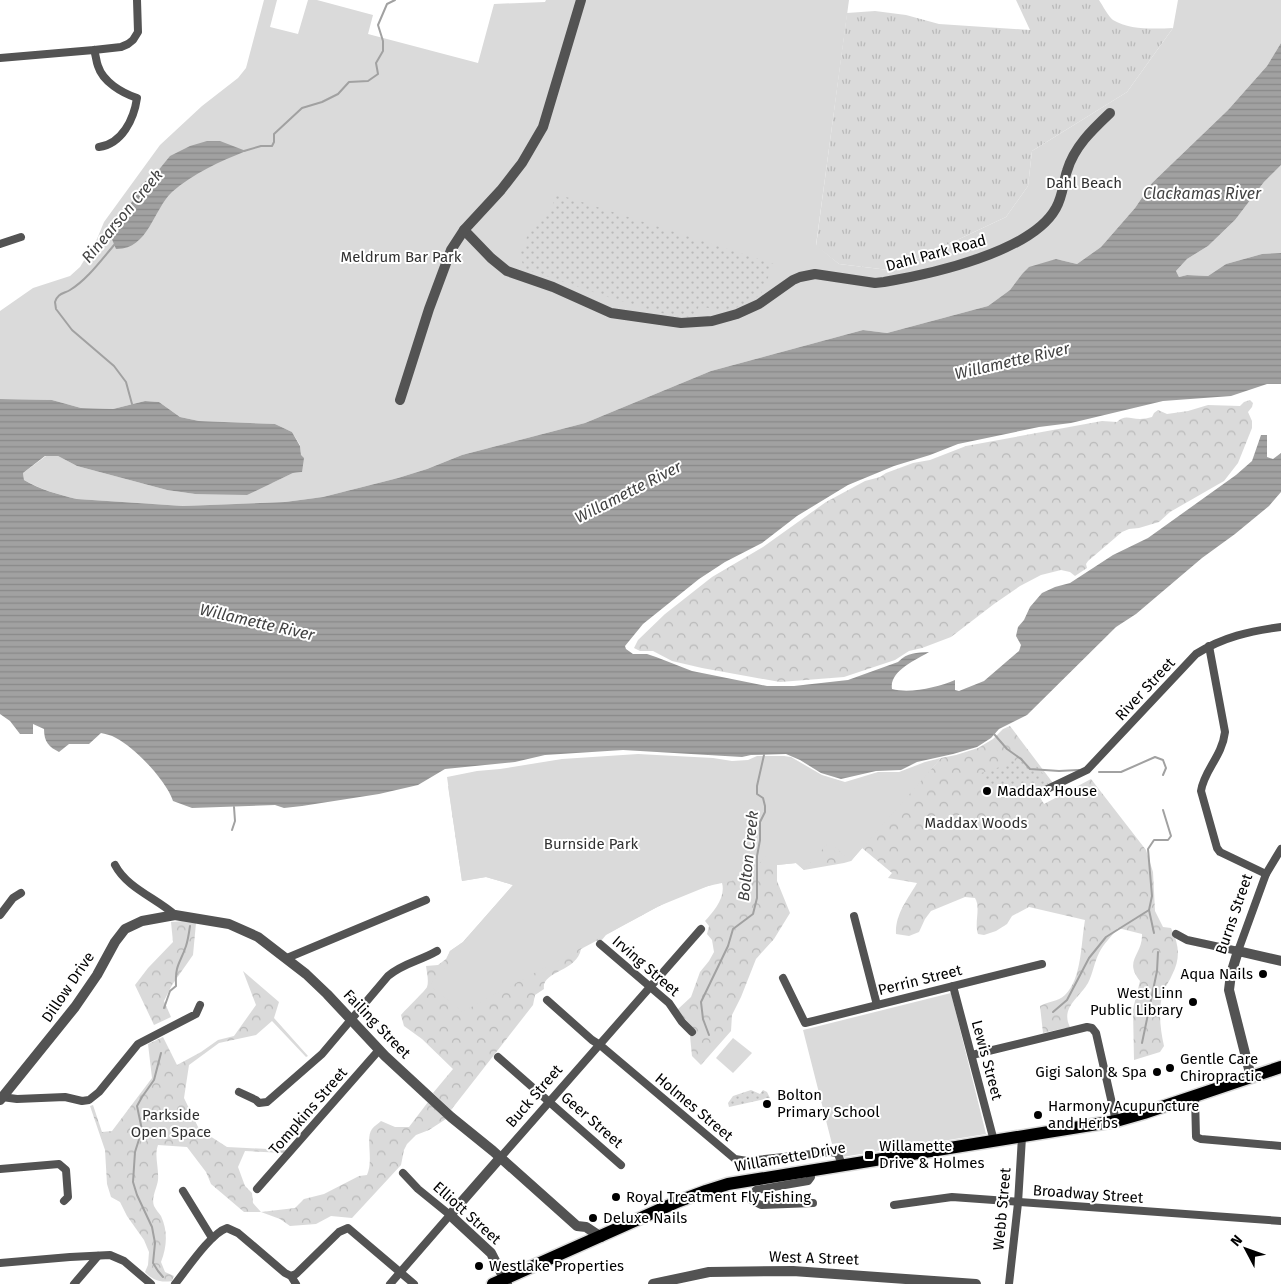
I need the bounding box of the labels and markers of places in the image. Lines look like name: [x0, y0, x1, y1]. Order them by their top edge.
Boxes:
place label: Maddax House: [997, 782, 1097, 800]
marker: Maddax House: [981, 785, 993, 797]
place label: Aqua Nails: [1181, 965, 1253, 983]
marker: Aqua Nails: [1257, 968, 1269, 980]
place label: West Linn Public Library: [1090, 984, 1184, 1019]
marker: West Linn Public Library: [1187, 996, 1199, 1008]
place label: Gentle Care Chiropractic: [1180, 1050, 1262, 1085]
marker: Gentle Care Chiropractic: [1164, 1062, 1176, 1074]
place label: Gigi Salon & Spa: [1035, 1063, 1147, 1081]
marker: Gigi Salon & Spa: [1151, 1066, 1163, 1078]
place label: Bolton Primary School: [777, 1086, 880, 1121]
place label: Harmony Acupuncture and Herbs: [1048, 1097, 1199, 1132]
marker: Bolton Primary School: [761, 1098, 773, 1110]
marker: Harmony Acupuncture and Herbs: [1032, 1109, 1044, 1121]
place label: Willamette Drive & Holmes: [879, 1137, 984, 1172]
marker: Willamette Drive & Holmes: [863, 1149, 875, 1161]
place label: Royal Treatment Fly Fishing: [626, 1188, 811, 1206]
marker: Royal Treatment Fly Fishing: [610, 1191, 622, 1203]
place label: Deluxe Nails: [603, 1209, 687, 1227]
marker: Deluxe Nails: [587, 1212, 599, 1224]
place label: Westlake Properties: [489, 1257, 624, 1275]
marker: Westlake Properties: [473, 1260, 485, 1272]

